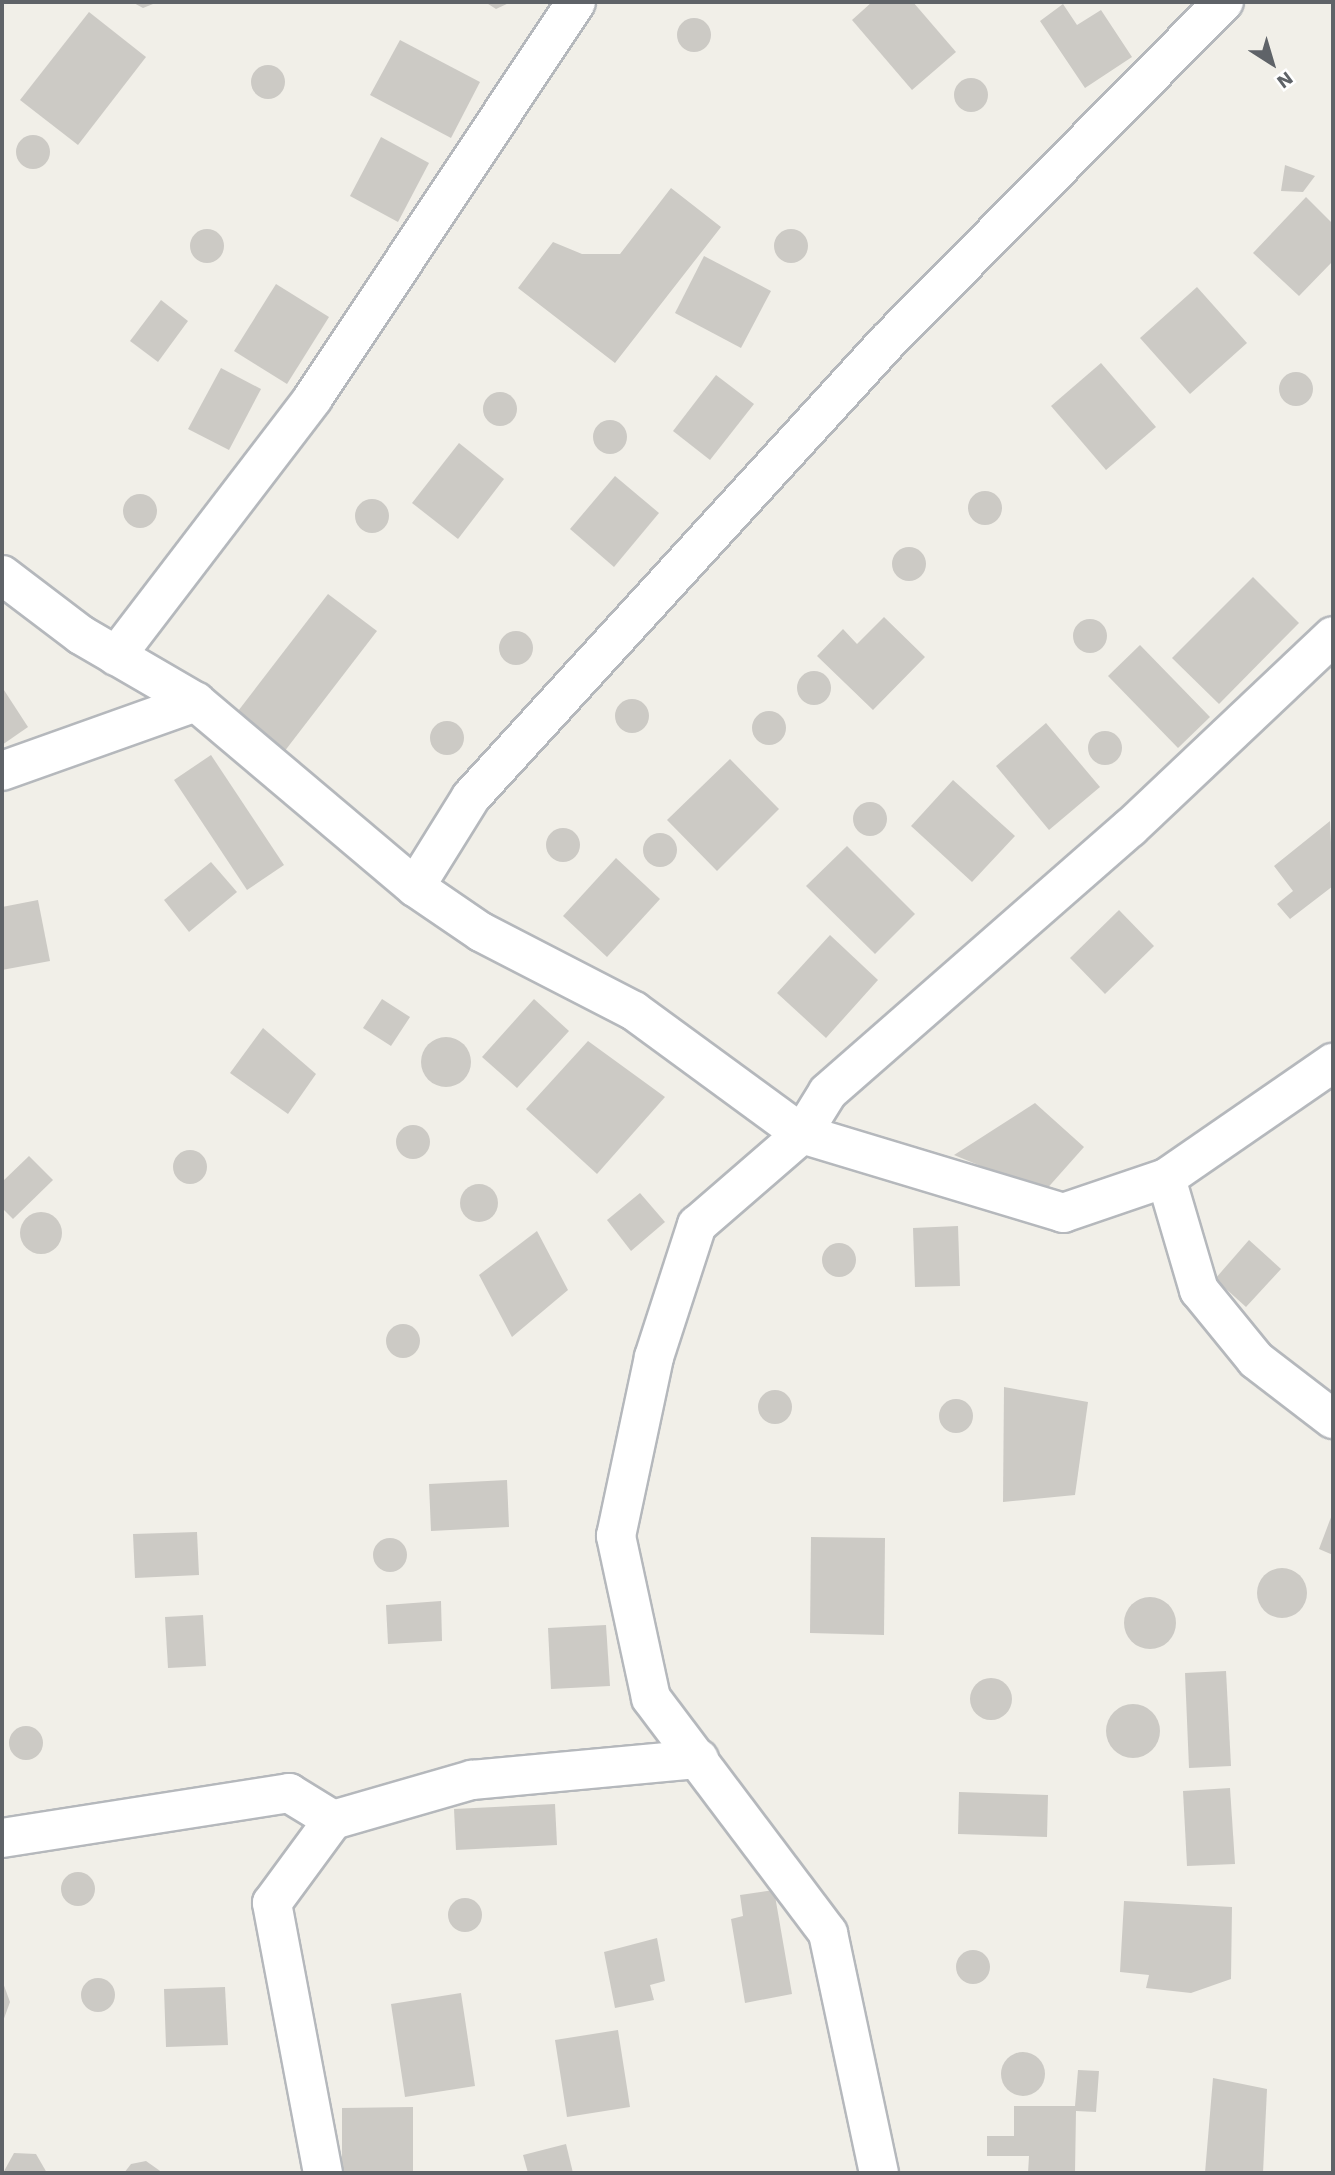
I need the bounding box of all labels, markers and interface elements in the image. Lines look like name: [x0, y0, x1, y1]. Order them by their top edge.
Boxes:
north arrow: [1237, 28, 1307, 98]
text: N: [1272, 67, 1297, 94]

